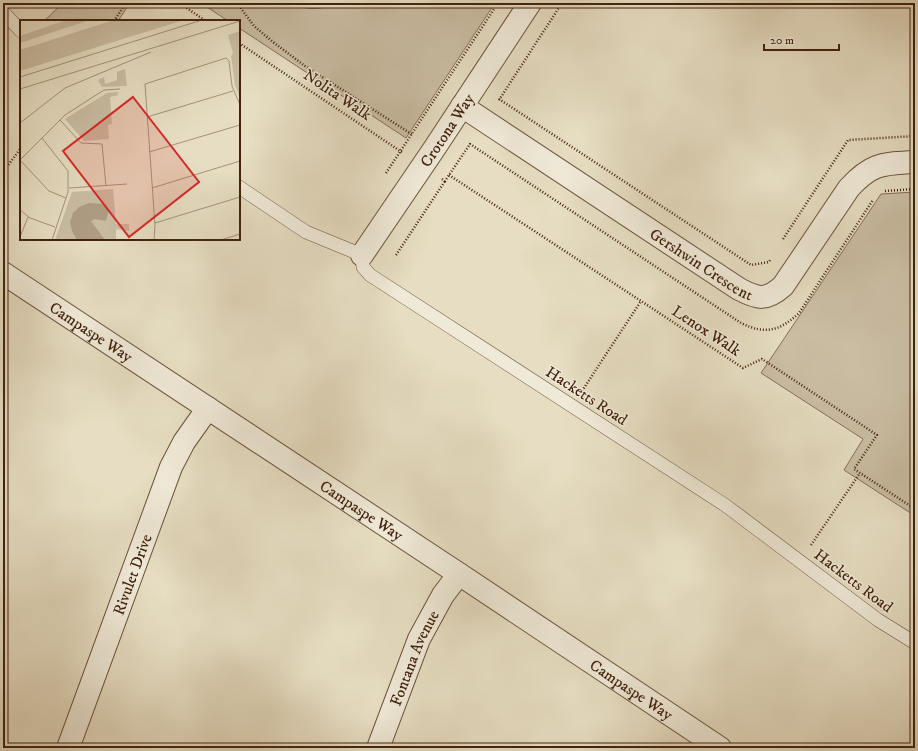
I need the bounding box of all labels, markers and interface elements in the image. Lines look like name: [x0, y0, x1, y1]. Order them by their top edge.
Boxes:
inset map: [20, 20, 240, 240]
scale bar: [764, 26, 839, 52]
text: 20 m: [770, 33, 794, 48]
street label: Nolita Walk: [300, 65, 375, 125]
street label: Crotona Way: [416, 90, 479, 171]
street label: Gershwin Crescent: [646, 224, 756, 305]
street label: Campaspe Way: [45, 298, 137, 367]
street label: Lenox Walk: [668, 301, 745, 361]
street label: Hacketts Road: [542, 362, 631, 430]
street label: Campaspe Way: [316, 476, 407, 546]
street label: Rivulet Drive: [109, 531, 157, 618]
street label: Hacketts Road: [810, 545, 897, 617]
street label: Fontana Avenue: [386, 607, 444, 709]
street label: Campaspe Way: [586, 655, 677, 725]

